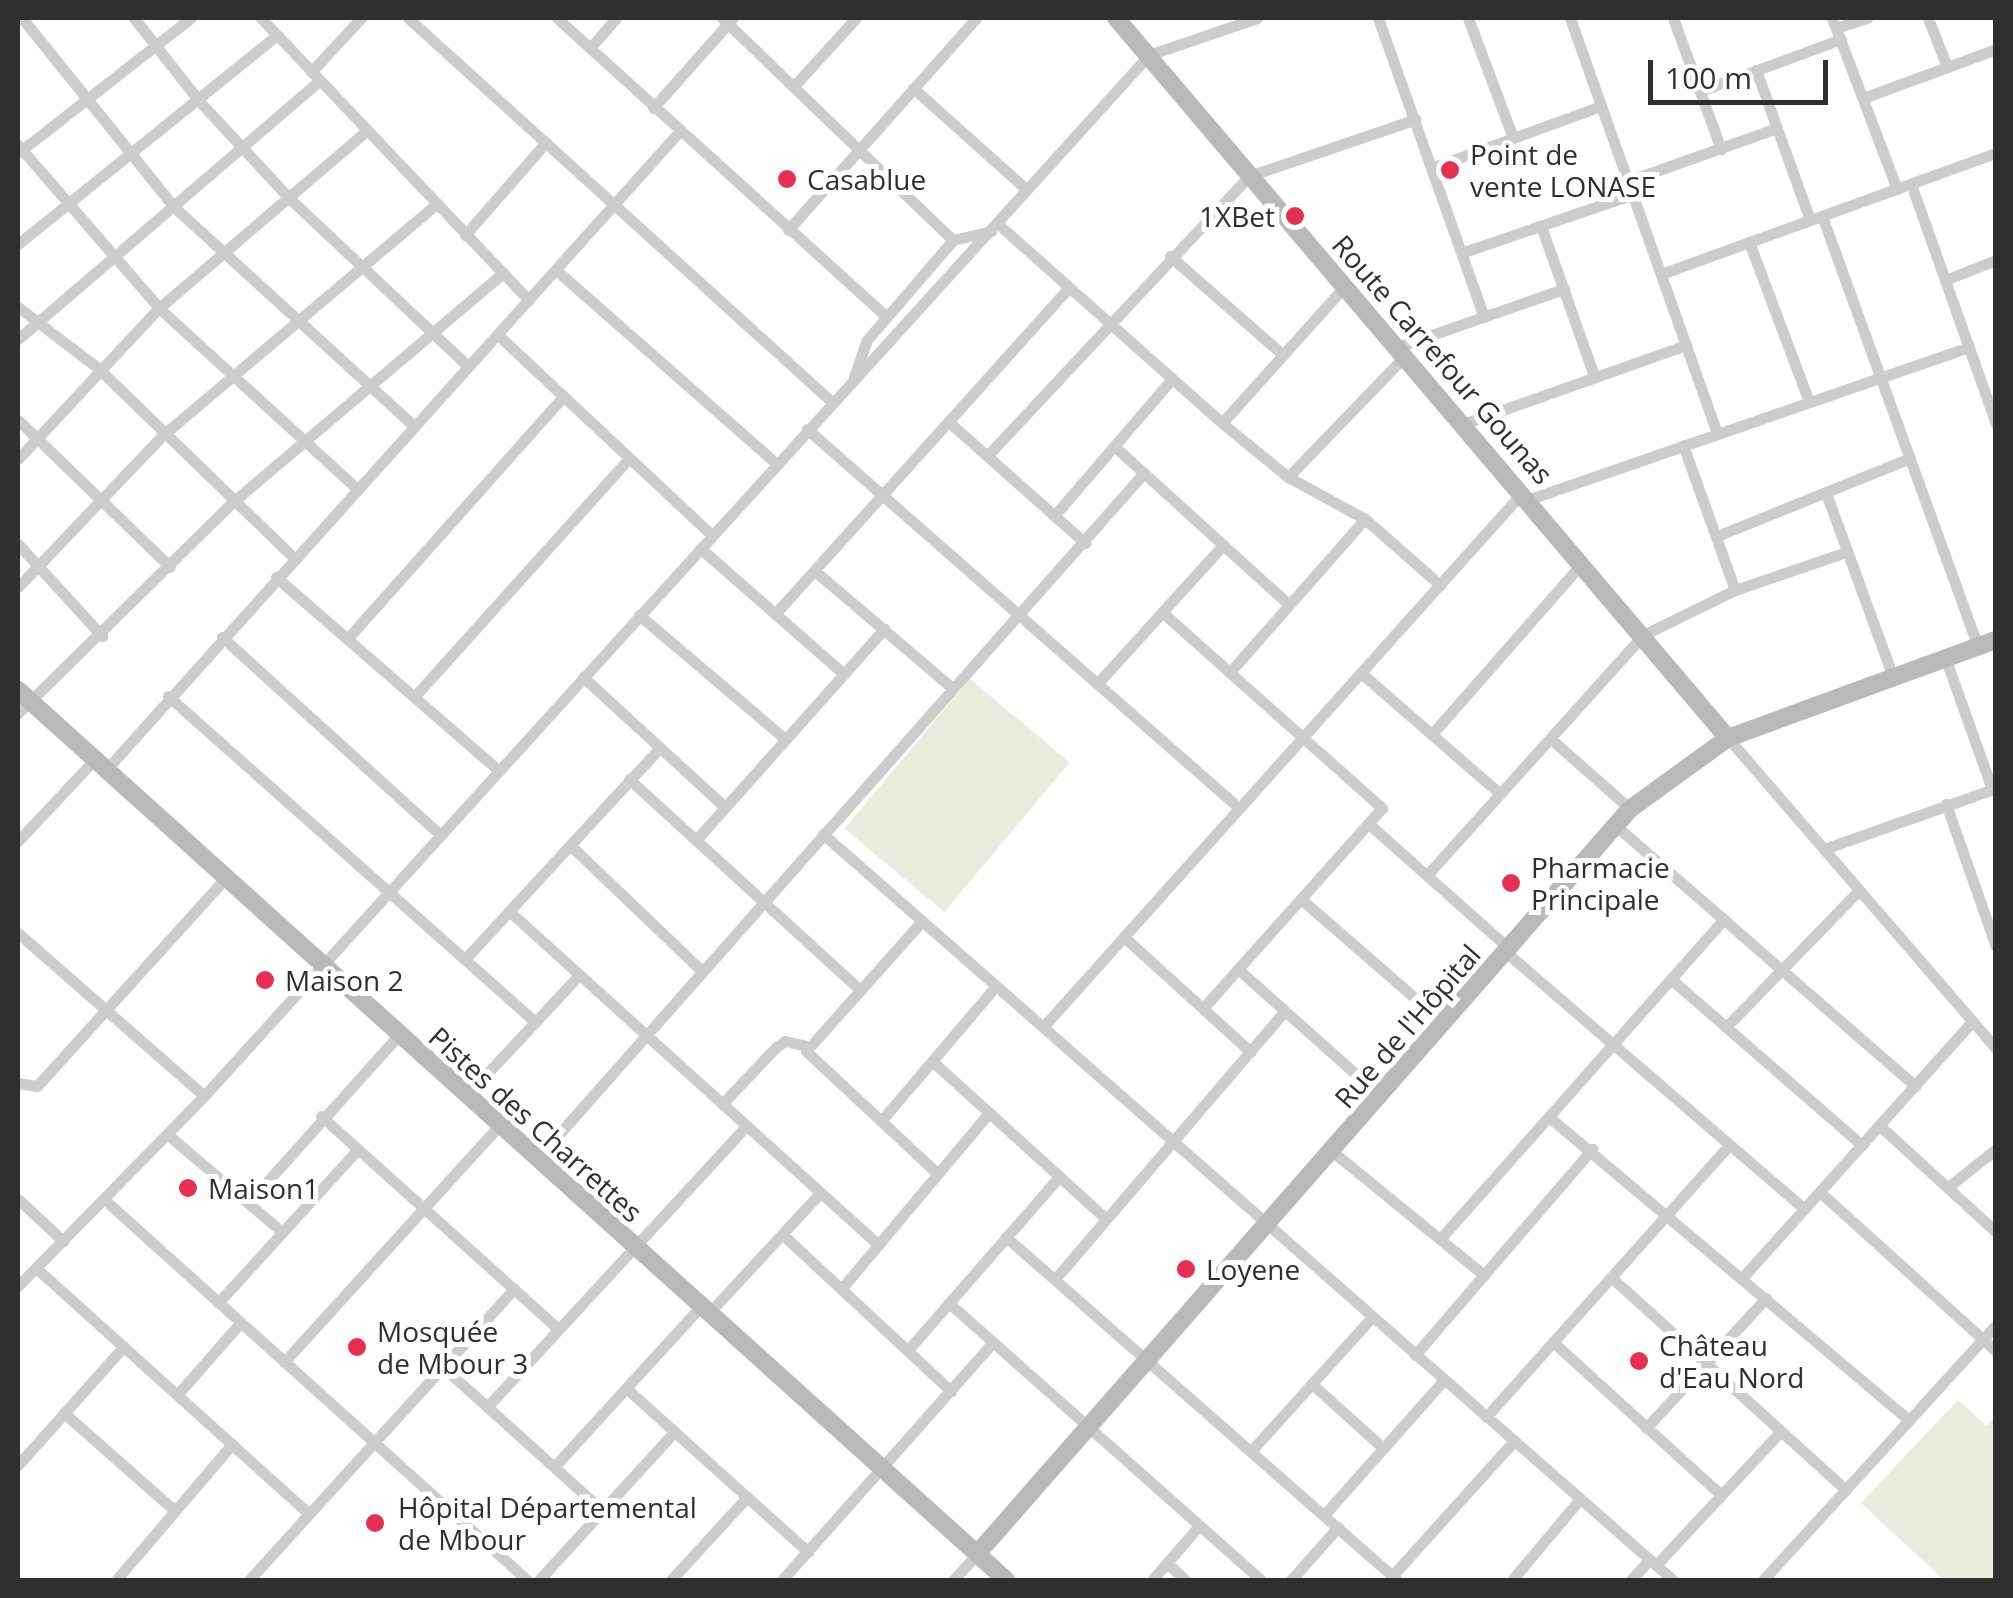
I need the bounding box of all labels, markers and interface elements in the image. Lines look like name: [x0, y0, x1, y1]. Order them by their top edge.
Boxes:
scale bar: [1653, 40, 1833, 102]
text: 100 m: [1665, 57, 1752, 98]
place label: Point de vente LONASE: [1470, 137, 1656, 203]
marker: Point de vente LONASE: [1439, 159, 1461, 181]
place label: Casablue: [807, 162, 926, 196]
marker: Casablue: [776, 168, 798, 190]
place label: 1XBet: [1199, 199, 1275, 233]
marker: 1XBet: [1284, 205, 1306, 227]
street label: Route Carrefour Gounas: [1326, 228, 1560, 490]
place label: Pharmacie Principale: [1531, 850, 1670, 916]
marker: Pharmacie Principale: [1500, 872, 1522, 894]
street label: Rue de l'Hôpital: [1327, 938, 1487, 1114]
place label: Maison 2: [285, 963, 403, 997]
marker: Maison 2: [254, 969, 276, 991]
street label: Pistes des Charrettes: [423, 1019, 649, 1229]
place label: Maison1: [208, 1171, 319, 1205]
marker: Maison1: [177, 1177, 199, 1199]
place label: Loyene: [1206, 1252, 1300, 1286]
marker: Loyene: [1175, 1258, 1197, 1280]
place label: Mosquée de Mbour 3: [377, 1314, 528, 1380]
place label: Château d'Eau Nord: [1659, 1328, 1804, 1394]
marker: Mosquée de Mbour 3: [346, 1336, 368, 1358]
marker: Château d'Eau Nord: [1628, 1350, 1650, 1372]
place label: Hôpital Départemental de Mbour: [398, 1490, 697, 1556]
marker: Hôpital Départemental de Mbour: [362, 1510, 388, 1536]

